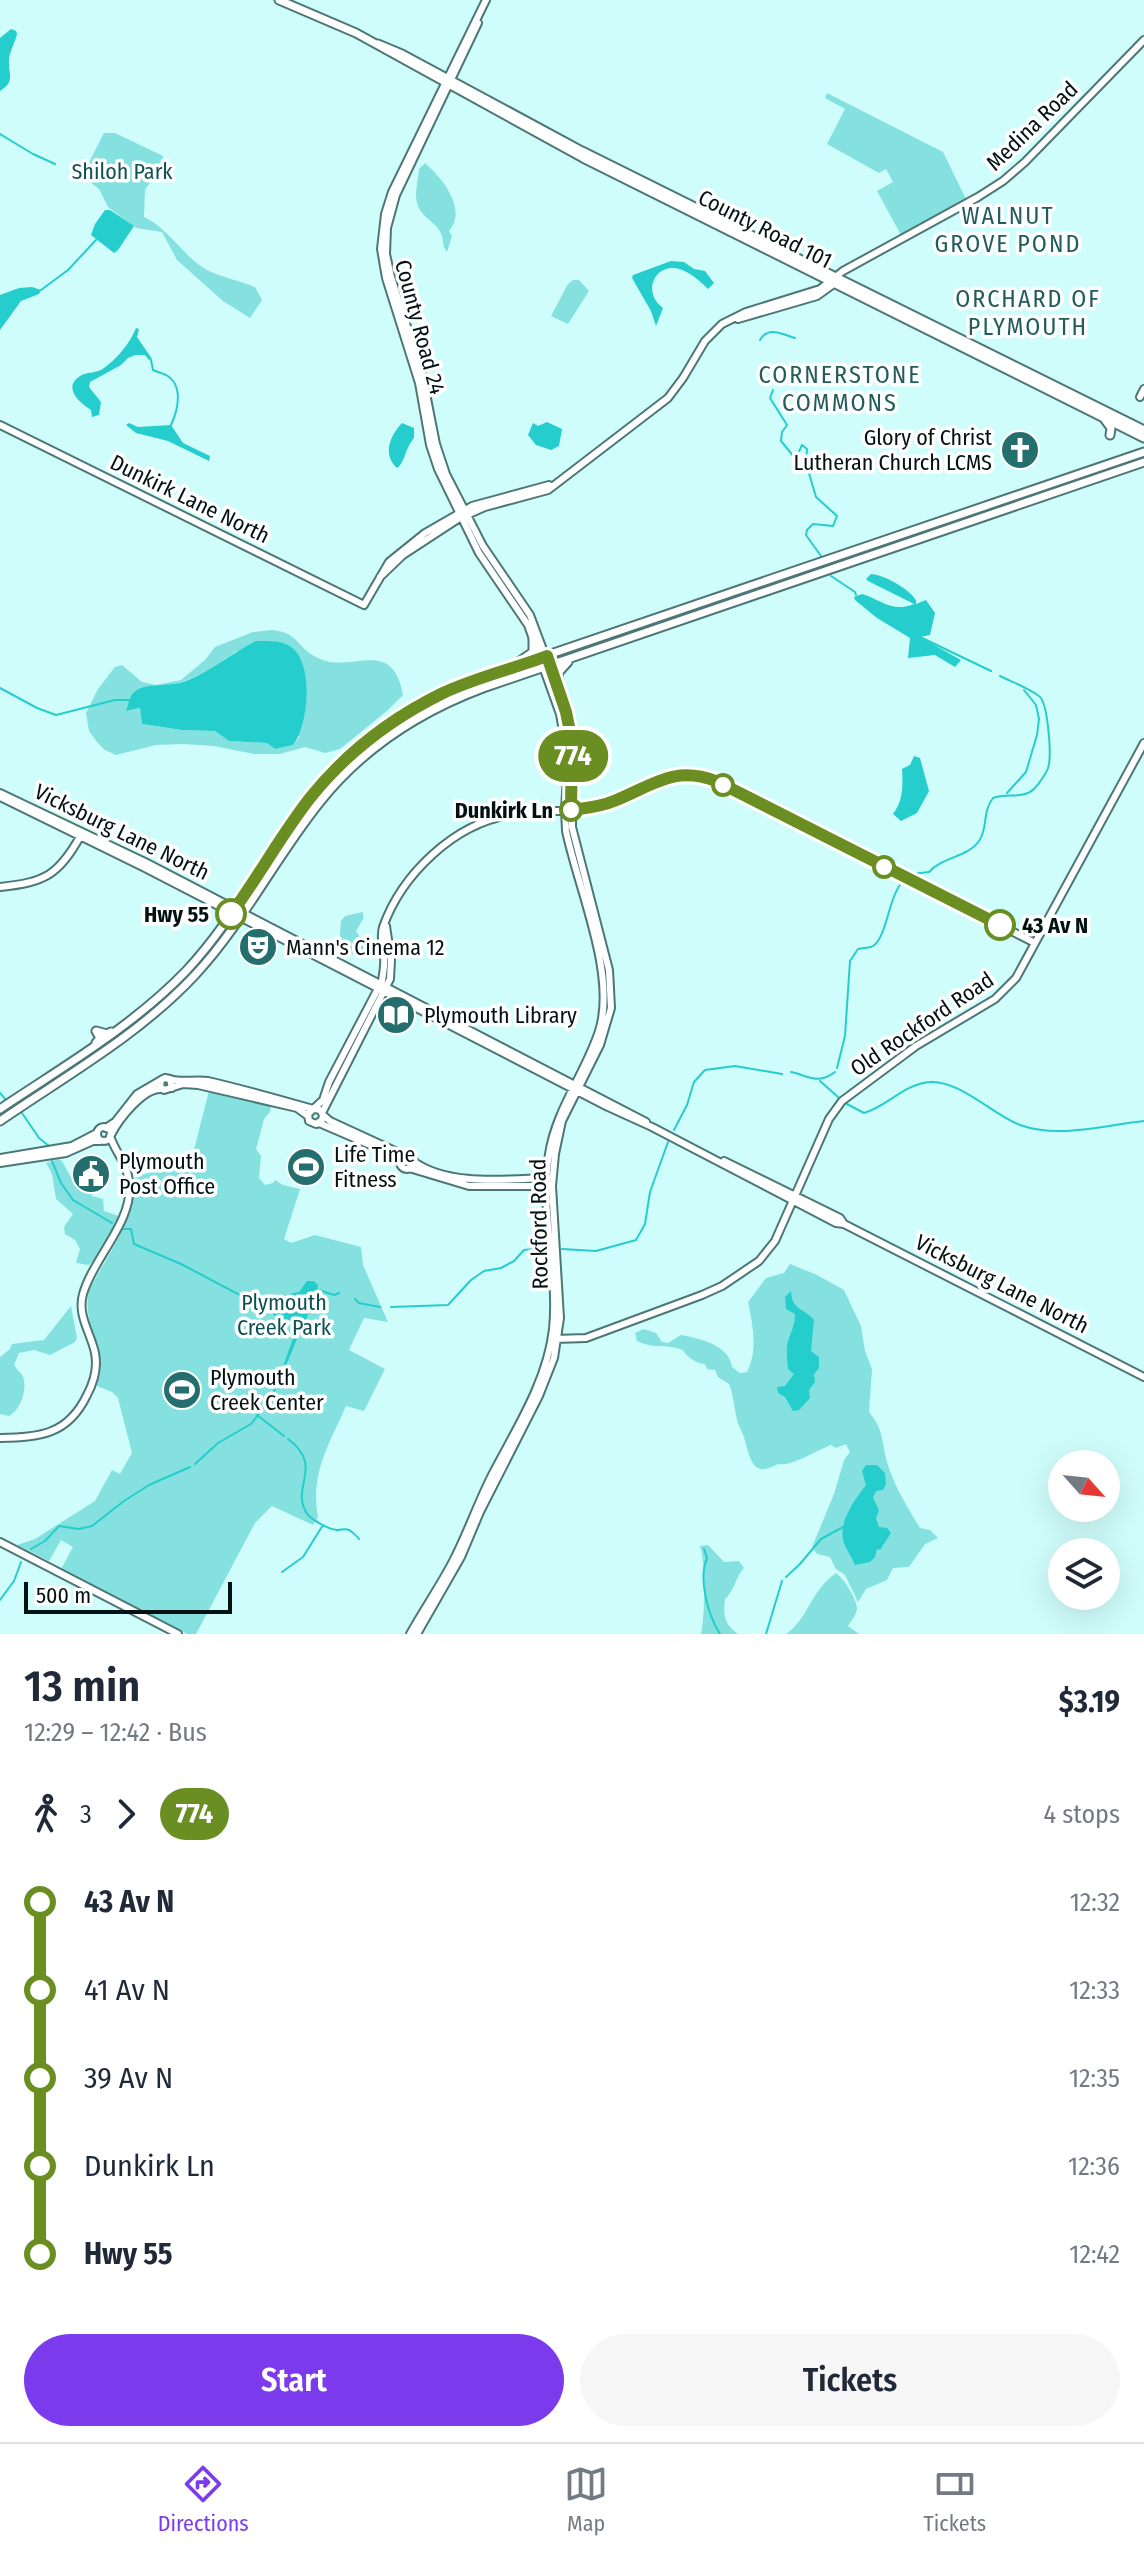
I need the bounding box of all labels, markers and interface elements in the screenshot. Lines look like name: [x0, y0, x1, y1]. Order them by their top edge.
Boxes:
street label: Medina Road: [981, 76, 1083, 176]
park label: Shiloh Park: [71, 158, 173, 185]
street label: County Road 101: [694, 184, 836, 274]
district label: WALNUT GROVE POND: [935, 202, 1081, 258]
street label: County Road 24: [389, 257, 451, 398]
district label: ORCHARD OF PLYMOUTH: [955, 285, 1101, 341]
district label: CORNERSTONE COMMONS: [758, 361, 922, 417]
place label: Glory of Christ Lutheran Church LCMS: [793, 424, 993, 476]
church icon: Glory of Christ Lutheran Church LCMS: [999, 429, 1041, 471]
street label: Dunkirk Lane North: [106, 449, 274, 549]
line badge: 774: [527, 730, 619, 782]
text: 774: [554, 739, 592, 772]
unlabelled marker: [712, 774, 734, 796]
street label: Vicksburg Lane North: [30, 778, 214, 886]
place label: Dunkirk Ln: [455, 797, 553, 824]
marker: Dunkirk Ln: [560, 799, 582, 821]
unlabelled marker: [873, 856, 895, 878]
marker: Hwy 55: [216, 899, 246, 929]
place label: Hwy 55: [144, 901, 209, 928]
marker: 43 Av N: [985, 910, 1015, 940]
place label: 43 Av N: [1022, 912, 1088, 939]
theatre icon: Mann's Cinema 12: [237, 926, 279, 968]
place label: Mann's Cinema 12: [286, 934, 445, 961]
street label: Old Rockford Road: [845, 966, 999, 1082]
library icon: Plymouth Library: [375, 994, 417, 1036]
place label: Plymouth Library: [424, 1002, 577, 1029]
place label: Life Time Fitness: [334, 1141, 415, 1193]
sports icon: Life Time Fitness: [285, 1146, 327, 1188]
place label: Plymouth Post Office: [119, 1148, 215, 1200]
public building icon: Plymouth Post Office: [70, 1153, 112, 1195]
street label: Rockford Road: [524, 1158, 554, 1290]
street label: Vicksburg Lane North: [911, 1229, 1093, 1339]
park label: Plymouth Creek Park: [237, 1289, 332, 1341]
place label: Plymouth Creek Center: [210, 1364, 324, 1416]
sports icon: Plymouth Creek Center: [161, 1369, 203, 1411]
north arrow: [1048, 1450, 1120, 1522]
map controls: [1048, 1450, 1120, 1610]
button: layers: [1048, 1538, 1120, 1610]
scale bar: [24, 1578, 232, 1614]
text: 500 m: [36, 1582, 91, 1609]
text: 13 min: [24, 1660, 140, 1713]
text: $3.19: [1059, 1684, 1120, 1720]
text: 12:29 – 12:42 · Bus: [24, 1717, 207, 1748]
icon: walk: [24, 1792, 68, 1836]
icon: forward: [104, 1792, 148, 1836]
text: 774: [176, 1797, 213, 1830]
text: 3: [80, 1799, 92, 1830]
text: 4 stops: [1043, 1799, 1120, 1830]
text: 43 Av N: [84, 1884, 174, 1920]
text: 12:32: [1070, 1887, 1120, 1918]
text: 41 Av N: [84, 1972, 170, 2008]
text: 12:33: [1069, 1975, 1120, 2006]
text: 39 Av N: [84, 2060, 173, 2096]
text: 12:35: [1069, 2063, 1120, 2094]
text: Dunkirk Ln: [84, 2148, 215, 2184]
text: 12:36: [1068, 2151, 1120, 2182]
text: Hwy 55: [84, 2236, 173, 2272]
text: 12:42: [1069, 2239, 1120, 2270]
button: Start: [24, 2334, 564, 2426]
button: Tickets: [580, 2334, 1120, 2426]
tab: Directions: [158, 2462, 249, 2537]
tab: Map: [564, 2462, 608, 2537]
tab: Tickets: [924, 2462, 986, 2537]

